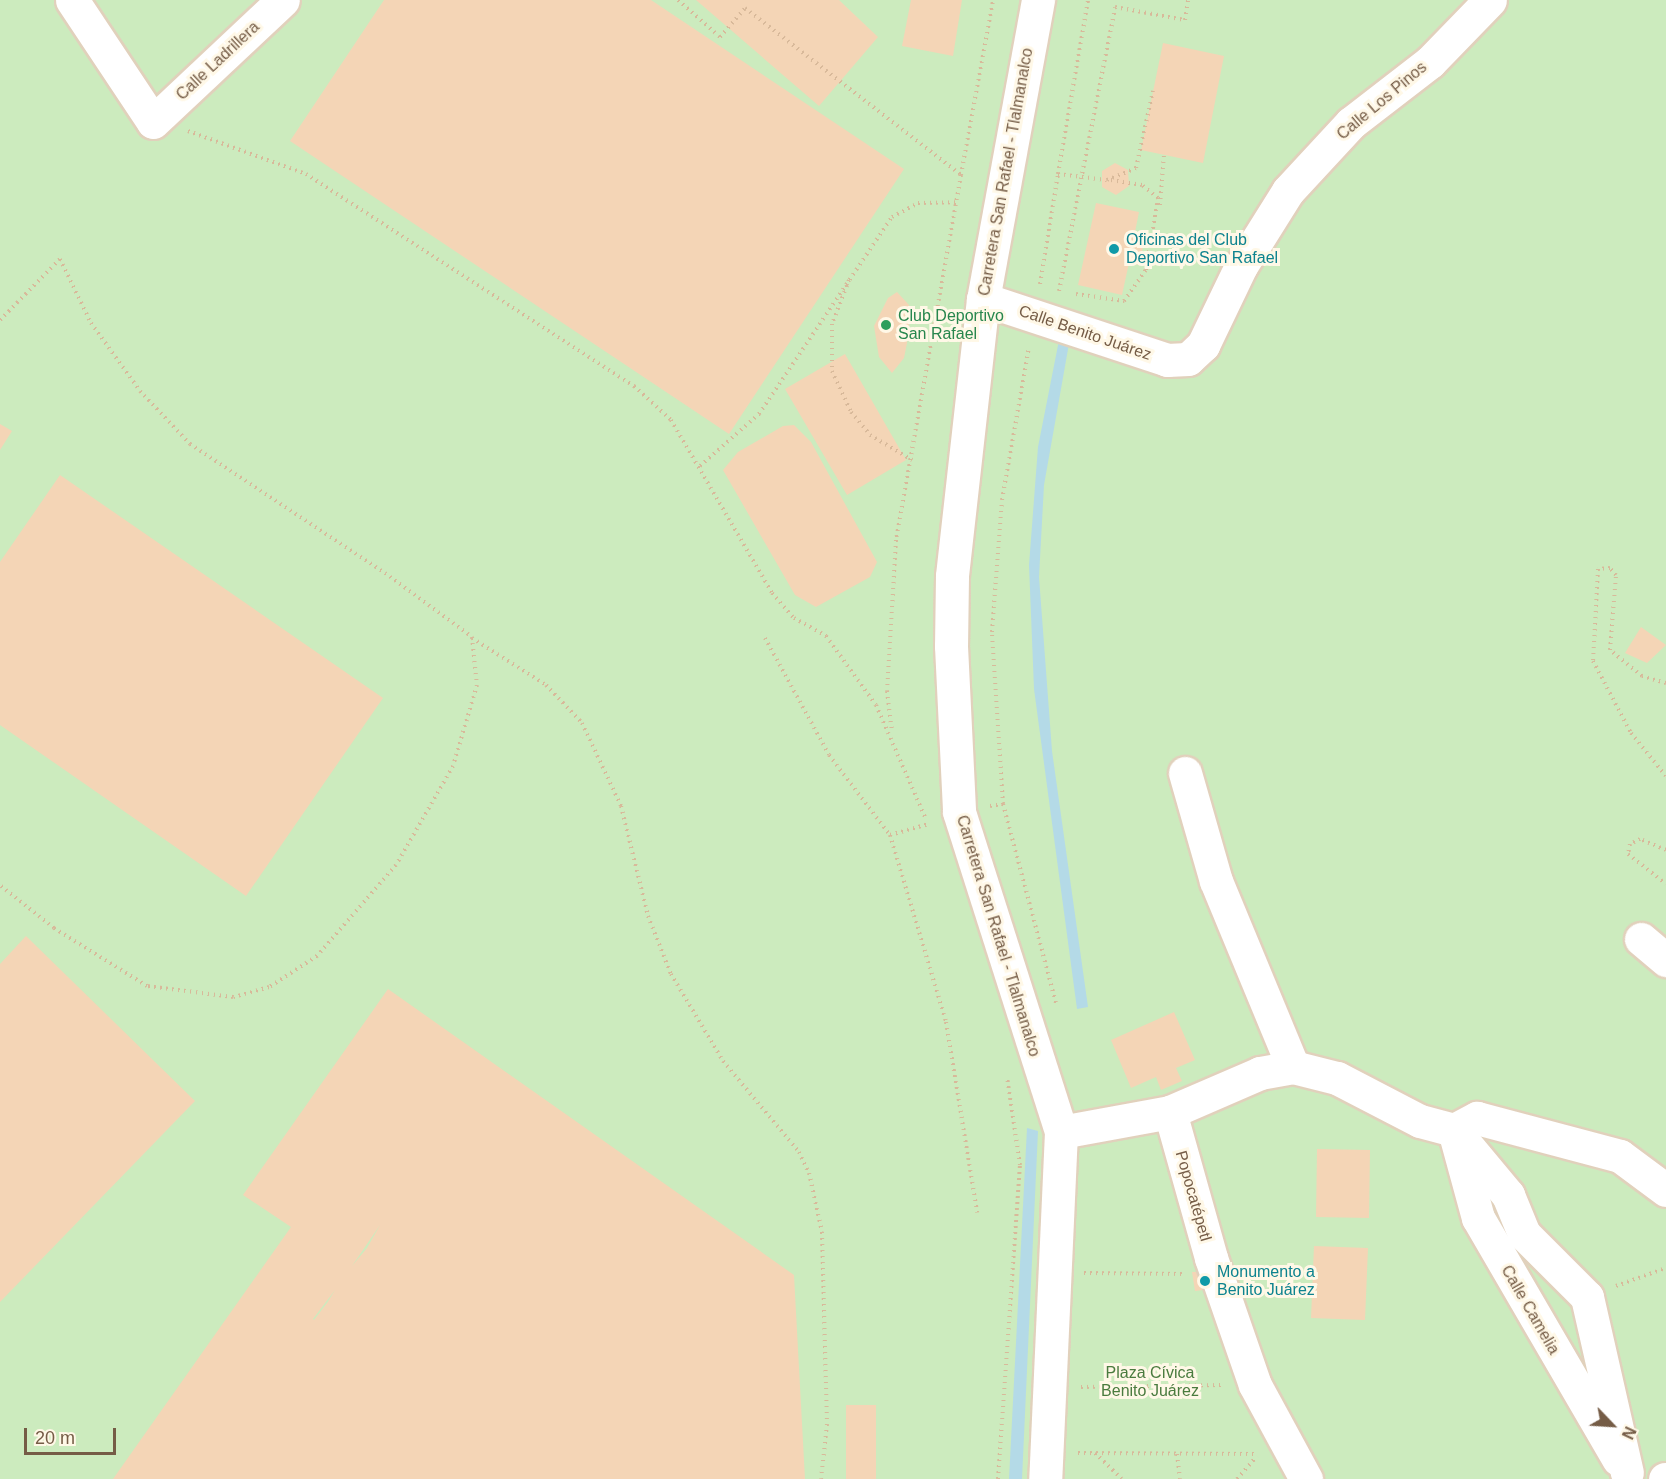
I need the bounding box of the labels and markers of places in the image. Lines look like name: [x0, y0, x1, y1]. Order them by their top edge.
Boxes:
place label: Oficinas del Club Deportivo San Rafael: [1126, 230, 1278, 268]
marker: Oficinas del Club Deportivo San Rafael: [1107, 242, 1121, 256]
place label: Club Deportivo San Rafael: [898, 306, 1004, 344]
marker: Club Deportivo San Rafael: [879, 318, 893, 332]
place label: Monumento a Benito Juárez: [1217, 1262, 1315, 1300]
marker: Monumento a Benito Juárez: [1198, 1274, 1212, 1288]

